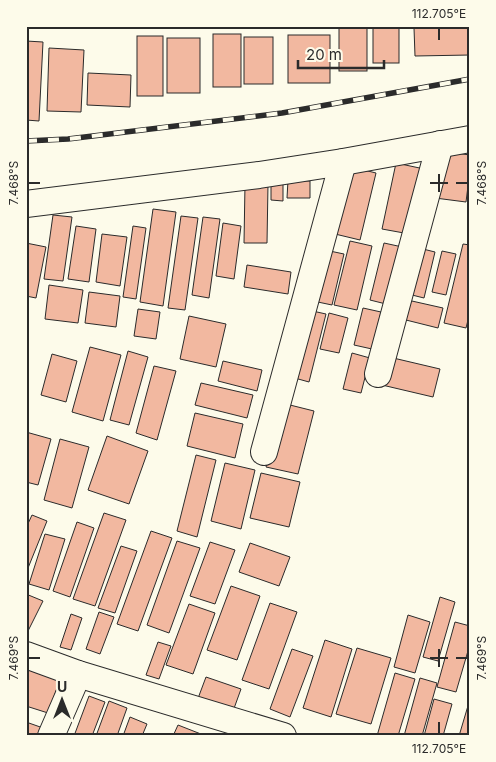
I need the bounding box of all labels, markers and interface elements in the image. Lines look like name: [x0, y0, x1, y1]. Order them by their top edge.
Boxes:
text: 112.705°E: [412, 6, 466, 21]
scale bar: [298, 38, 385, 70]
text: 20 m: [306, 45, 342, 64]
text: 7.468°S: [6, 161, 21, 205]
text: 7.468°S: [474, 161, 489, 205]
text: 7.469°S: [6, 635, 21, 680]
text: 7.469°S: [474, 635, 489, 680]
north arrow: [38, 674, 88, 724]
text: U: [57, 678, 67, 695]
text: 112.705°E: [412, 741, 466, 756]

